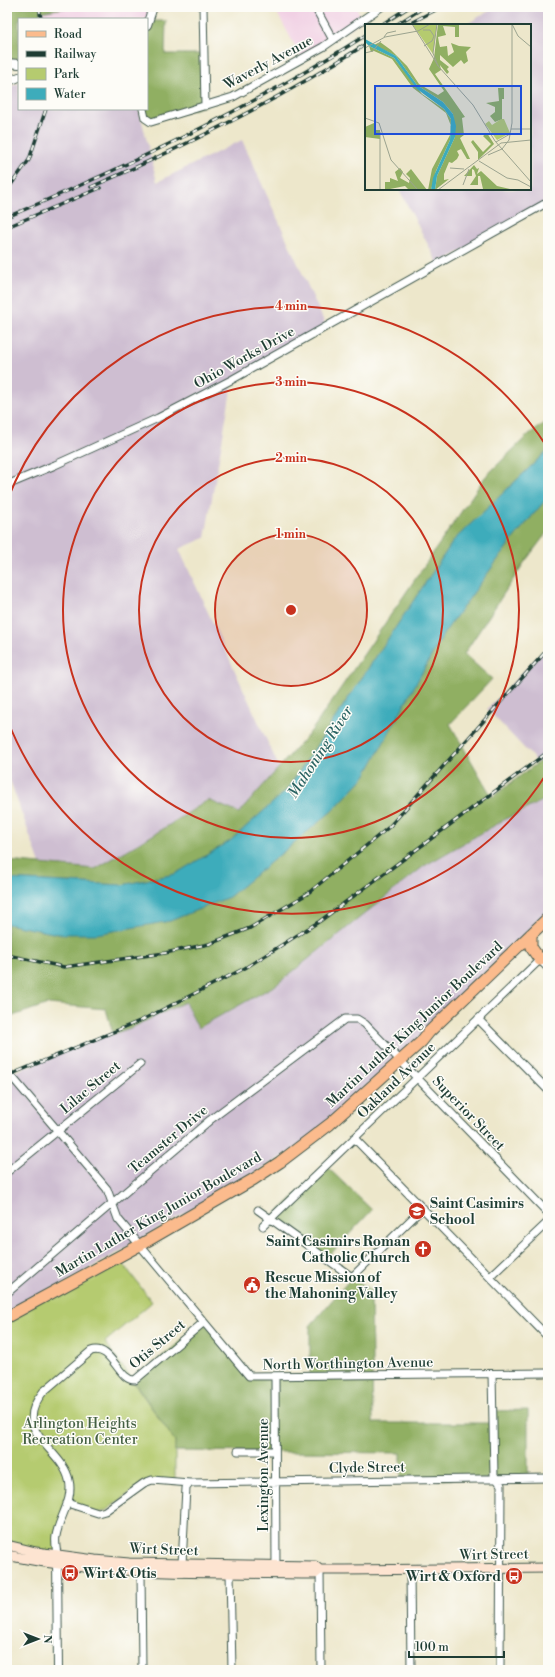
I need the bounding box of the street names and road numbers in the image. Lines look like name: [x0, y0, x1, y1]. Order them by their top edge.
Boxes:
street label: Waverly Avenue: [220, 32, 316, 94]
street label: Ohio Works Drive: [191, 323, 298, 393]
street label: Martin Luther King Junior Boulevard: [323, 938, 507, 1112]
street label: Oakland Avenue: [354, 1039, 440, 1123]
street label: Lilac Street: [57, 1057, 124, 1118]
street label: Superior Street: [428, 1073, 508, 1155]
street label: Teamster Drive: [125, 1101, 212, 1178]
street label: Martin Luther King Junior Boulevard: [52, 1148, 265, 1281]
street label: Otis Street: [126, 1316, 189, 1373]
street label: North Worthington Avenue: [263, 1354, 434, 1374]
street label: Lexington Avenue: [255, 1418, 273, 1532]
street label: Clyde Street: [329, 1458, 405, 1478]
street label: Wirt Street: [128, 1540, 199, 1560]
street label: Wirt Street: [458, 1545, 529, 1565]

